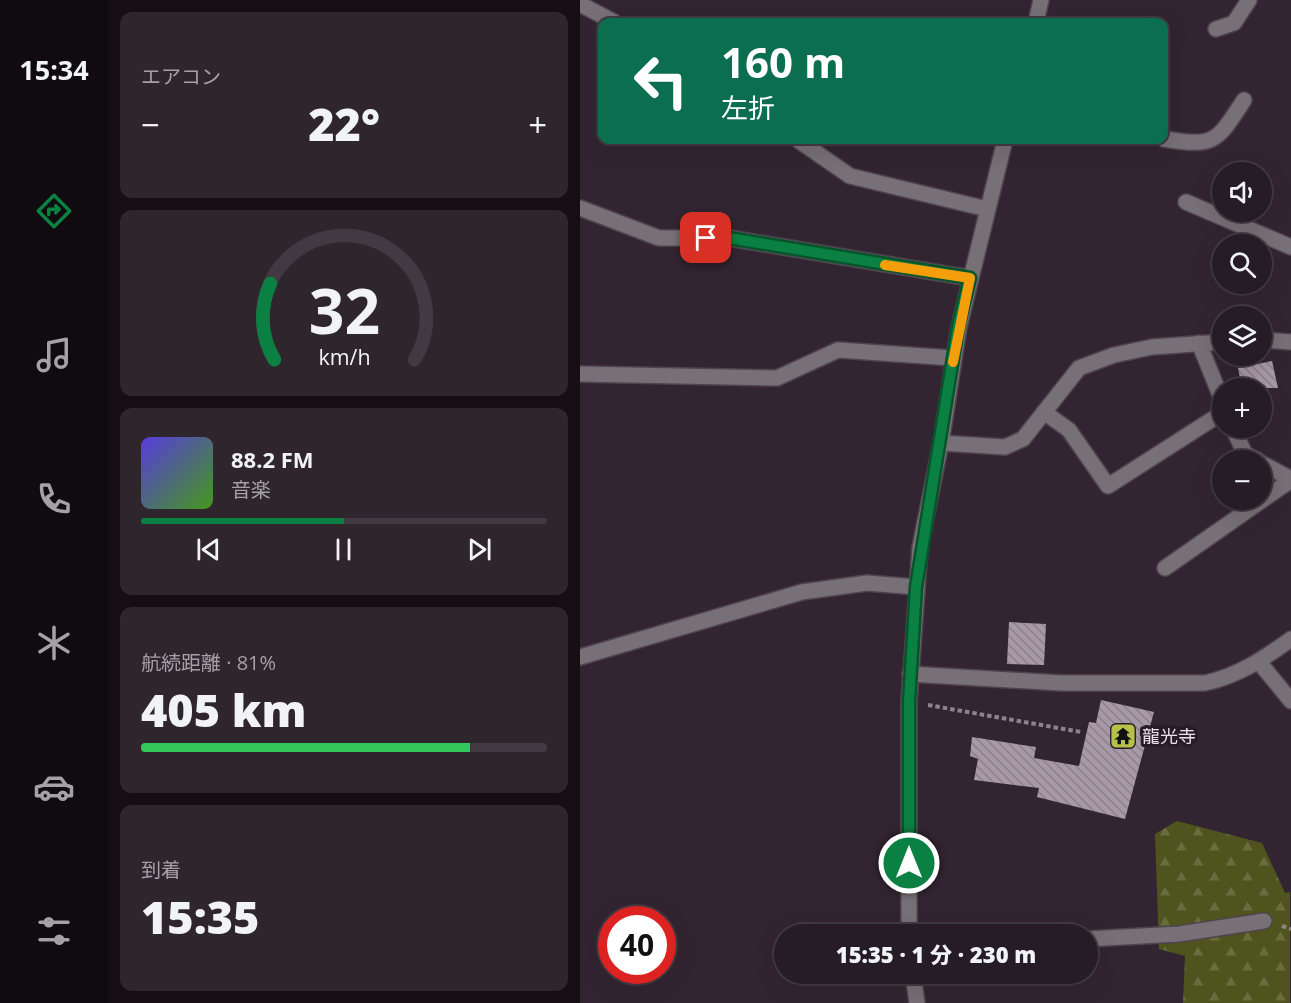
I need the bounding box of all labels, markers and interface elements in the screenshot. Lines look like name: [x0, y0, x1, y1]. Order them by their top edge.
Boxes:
text: 160 m: [721, 33, 845, 90]
icon: left: [622, 42, 700, 120]
text: 15:34: [19, 51, 89, 88]
text: エアコン: [141, 63, 221, 90]
text: 左折: [721, 89, 775, 126]
text: 22°: [308, 93, 380, 154]
text: −: [141, 102, 160, 147]
text: +: [528, 102, 547, 147]
map controls: [1212, 162, 1272, 510]
button: sound: [1212, 162, 1272, 222]
icon: directions: [33, 190, 75, 232]
pin: [680, 212, 731, 263]
icon: arrive: [689, 221, 722, 254]
button: search: [1212, 234, 1272, 294]
text: 32: [308, 267, 380, 352]
button: layers: [1212, 306, 1272, 366]
icon: music: [33, 334, 75, 376]
text: km/h: [318, 343, 370, 372]
button: +: [1212, 378, 1272, 438]
text: 88.2 FM: [231, 444, 314, 474]
button: −: [1212, 450, 1272, 510]
text: 音楽: [231, 476, 271, 503]
icon: phone: [33, 478, 75, 520]
icon: previous: [192, 533, 225, 566]
icon: pause: [327, 533, 360, 566]
icon: next: [463, 533, 496, 566]
icon: climate: [33, 622, 75, 664]
text: 航続距離 · 81%: [141, 649, 276, 676]
text: 405 km: [141, 679, 306, 740]
temple icon: 龍光寺: [1108, 721, 1138, 751]
place label: 龍光寺: [1142, 724, 1196, 748]
icon: car: [33, 766, 75, 808]
position arrow: [877, 831, 941, 895]
text: 到着: [141, 856, 181, 883]
text: 15:35: [141, 886, 259, 947]
speed limit sign: 40: [598, 906, 676, 984]
icon: filters: [33, 910, 75, 952]
text: 15:35 · 1 分 · 230 m: [836, 939, 1036, 969]

